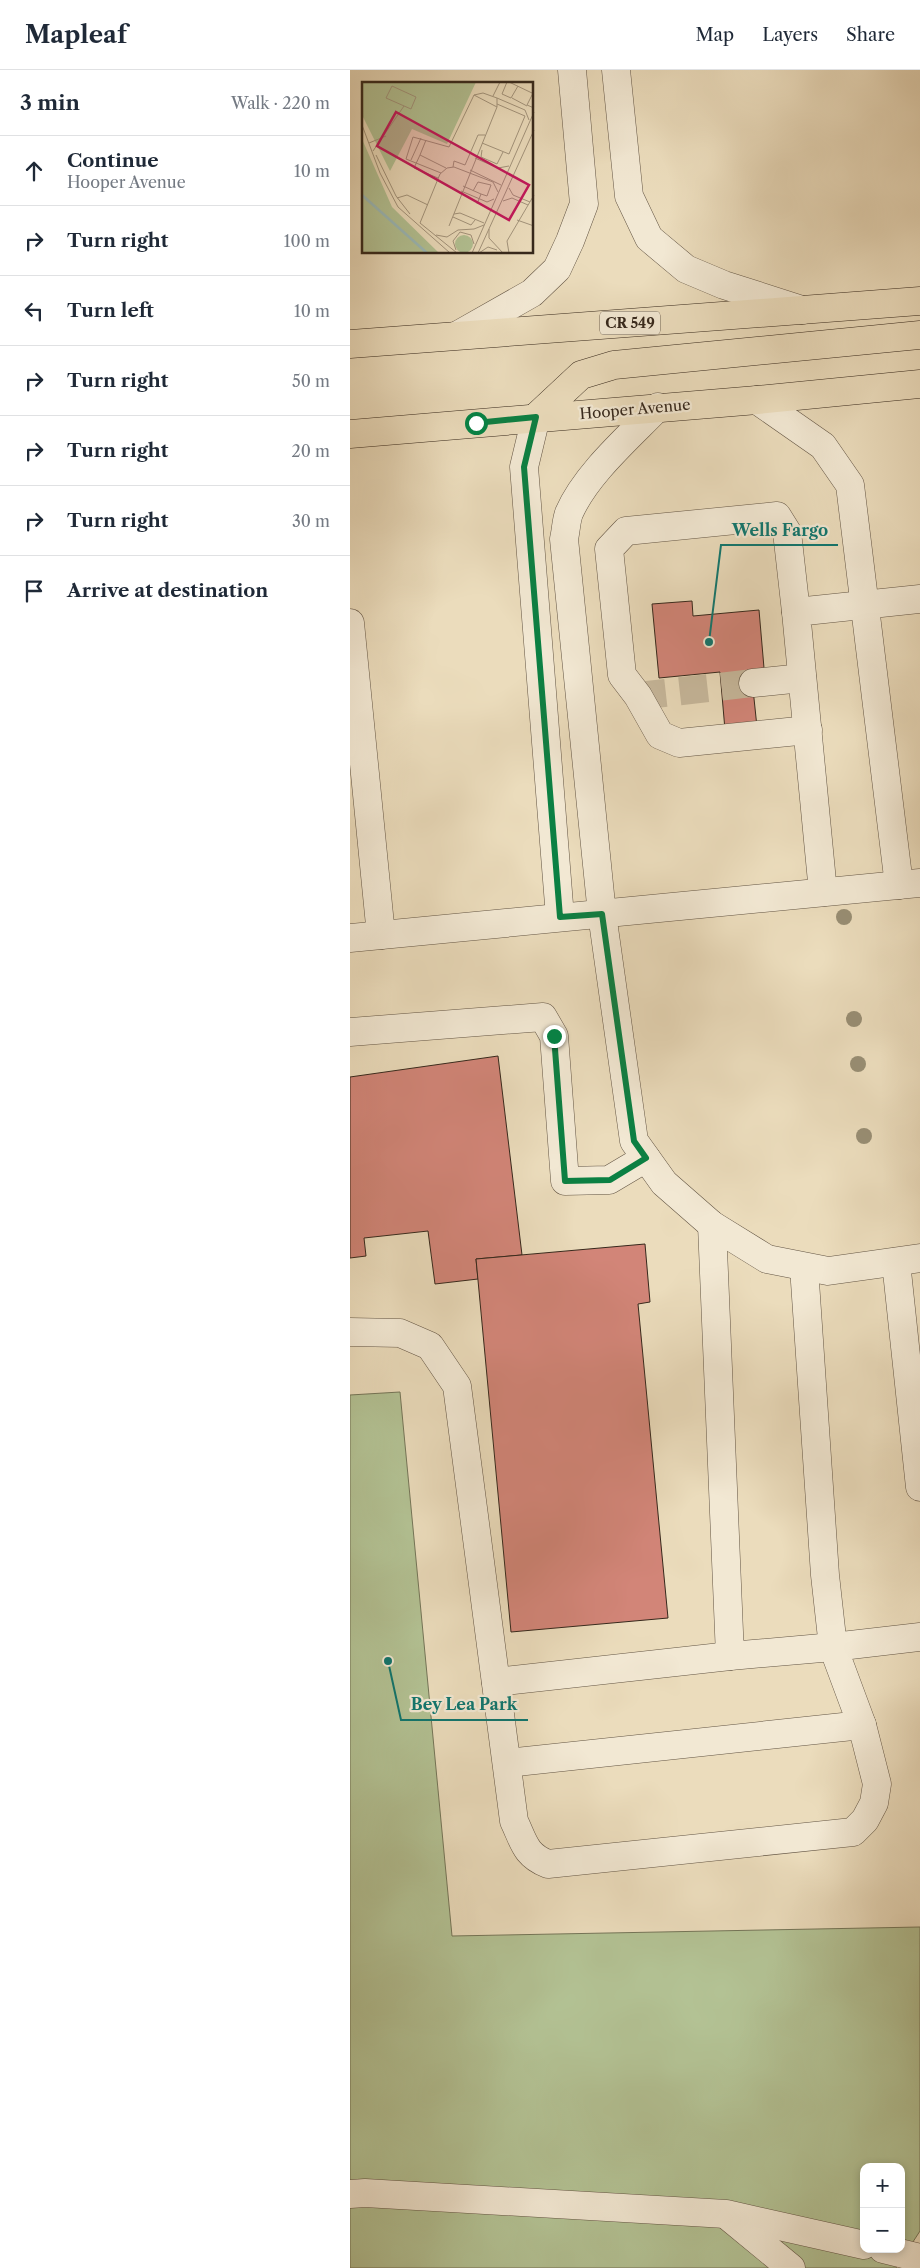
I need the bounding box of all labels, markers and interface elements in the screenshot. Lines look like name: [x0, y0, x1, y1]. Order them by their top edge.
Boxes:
text: Mapleaf: [25, 20, 127, 49]
text: Map: [696, 24, 734, 46]
text: Layers: [762, 24, 818, 46]
text: Share: [846, 24, 895, 46]
inset map: [362, 82, 534, 254]
text: 3 min: [20, 90, 80, 115]
text: Walk · 220 m: [231, 93, 330, 113]
text: Continue: [67, 149, 159, 172]
icon: ahead: [20, 157, 48, 185]
text: 10 m: [294, 161, 330, 181]
text: Hooper Avenue: [67, 172, 186, 192]
icon: right: [20, 227, 48, 255]
text: Turn right: [67, 229, 168, 252]
text: 100 m: [284, 231, 330, 251]
icon: left: [20, 297, 48, 325]
text: Turn left: [67, 299, 154, 322]
text: 10 m: [294, 301, 330, 321]
road number: CR 549: [600, 312, 660, 334]
icon: right: [20, 367, 48, 395]
text: Turn right: [67, 369, 168, 392]
text: 50 m: [292, 371, 330, 391]
street label: Hooper Avenue: [579, 395, 691, 423]
route start: [465, 412, 488, 435]
icon: right: [20, 437, 48, 465]
text: Turn right: [67, 439, 168, 462]
text: 20 m: [291, 441, 330, 461]
icon: right: [20, 507, 48, 535]
text: Turn right: [67, 509, 168, 532]
text: 30 m: [292, 511, 330, 531]
callout: Wells Fargo: [721, 514, 838, 545]
text: Wells Fargo: [731, 520, 828, 540]
icon: arrive: [20, 577, 48, 605]
text: Arrive at destination: [67, 579, 268, 602]
route end: [543, 1025, 566, 1048]
callout: Bey Lea Park: [401, 1689, 528, 1720]
text: Bey Lea Park: [411, 1694, 518, 1714]
map controls: [860, 2163, 905, 2253]
button: +: [860, 2163, 905, 2208]
button: −: [860, 2208, 905, 2253]

